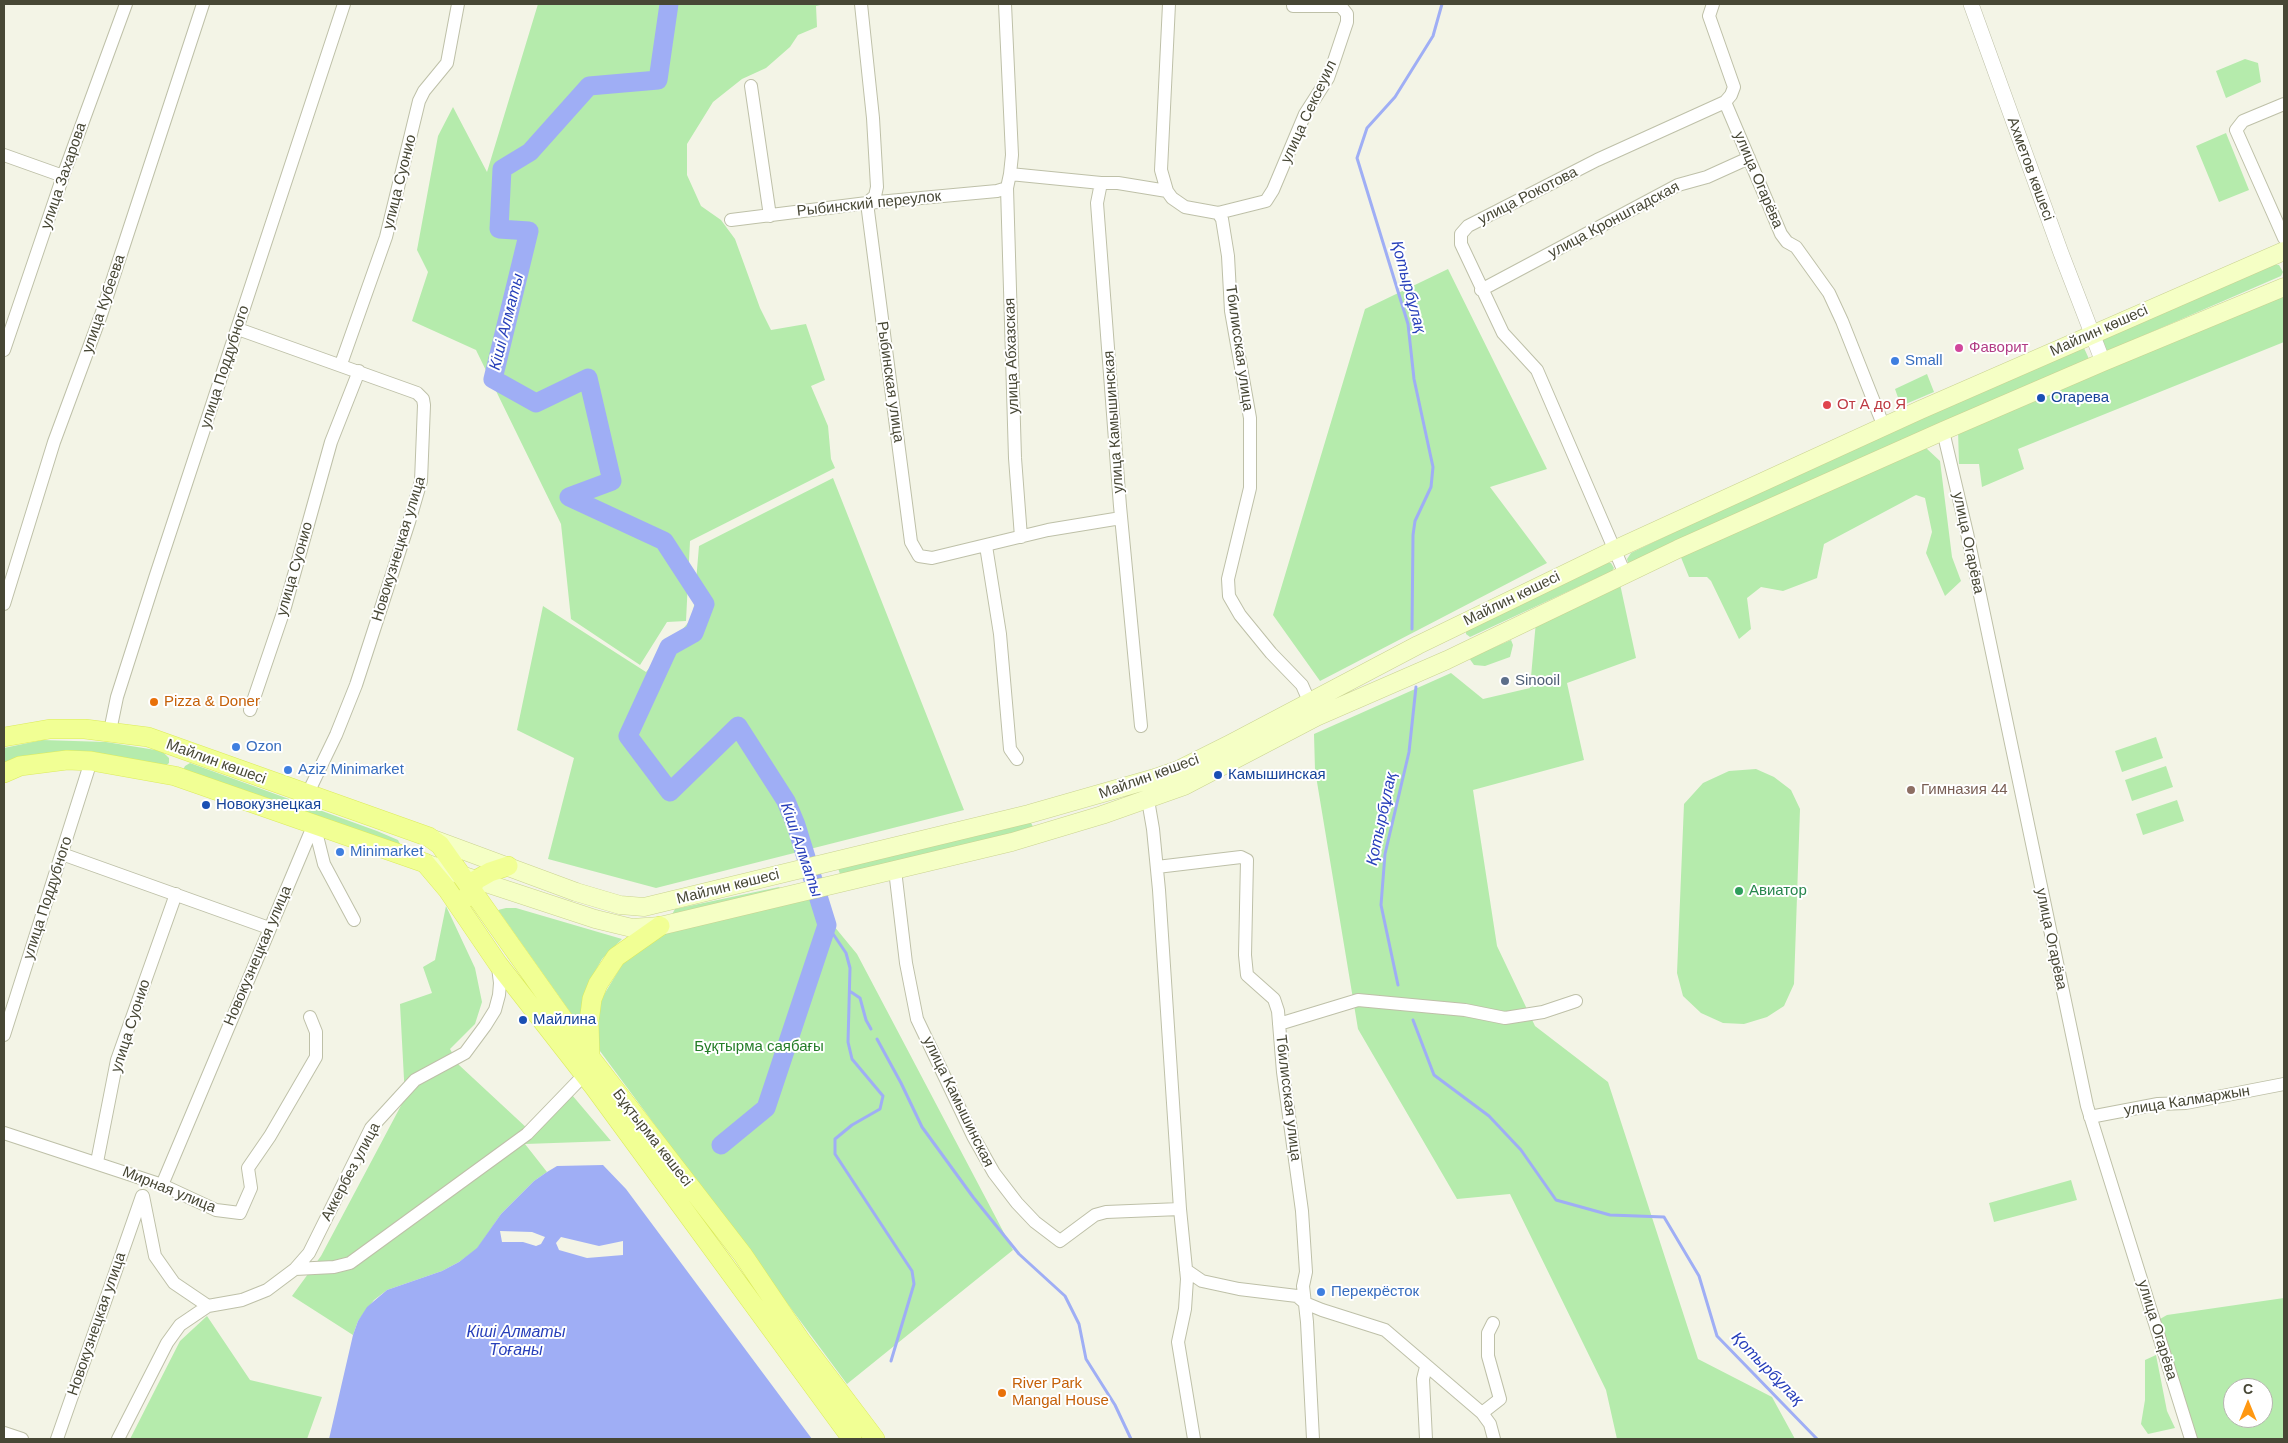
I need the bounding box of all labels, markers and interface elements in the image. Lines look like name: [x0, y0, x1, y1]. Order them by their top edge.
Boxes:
street label: улица Сексеуил: [1277, 58, 1341, 166]
street label: Ахметов көшесі: [2003, 115, 2057, 223]
street label: улица Захарова: [37, 120, 91, 232]
street label: улица Огарёва: [1730, 129, 1786, 231]
street label: улица Суонио: [380, 133, 420, 231]
street label: улица Рокотова: [1475, 163, 1581, 229]
street label: улица Кронштадская: [1545, 178, 1683, 262]
street label: Рыбинский переулок: [796, 187, 942, 221]
water label: Қотырбұлақ: [1386, 239, 1430, 335]
street label: улица Кубеева: [79, 252, 129, 356]
water label: Кіші Алматы: [486, 272, 528, 372]
street label: Тбилисская улица: [1221, 284, 1257, 412]
street label: улица Абхазская: [1001, 297, 1023, 415]
street label: Майлин көшесі: [2047, 301, 2151, 361]
street label: улица Поддубного: [197, 303, 253, 431]
street label: Рыбинская улица: [873, 320, 907, 444]
place label: Фаворит: [1969, 339, 2028, 357]
marker: Фаворит: [1953, 342, 1965, 354]
street label: улица Камышинская: [1100, 350, 1128, 494]
place label: Small: [1905, 352, 1943, 370]
marker: Small: [1889, 355, 1901, 367]
place label: Огарева: [2051, 389, 2109, 407]
marker: Огарева: [2035, 392, 2047, 404]
place label: От А до Я: [1837, 396, 1906, 414]
marker: От А до Я: [1821, 399, 1833, 411]
street label: Новокузнецкая улица: [368, 474, 430, 624]
street label: улица Огарёва: [1948, 491, 1988, 595]
street label: улица Суонио: [273, 520, 317, 618]
street label: Майлин көшесі: [1461, 568, 1563, 630]
place label: Sinooil: [1515, 672, 1560, 690]
marker: Sinooil: [1499, 675, 1511, 687]
place label: Pizza & Doner: [164, 693, 260, 711]
marker: Pizza & Doner: [148, 696, 160, 708]
street label: Майлин көшесі: [164, 736, 268, 788]
place label: Ozon: [246, 738, 282, 756]
marker: Ozon: [230, 741, 242, 753]
street label: Майлин көшесі: [1097, 751, 1201, 803]
place label: Aziz Minimarket: [298, 761, 404, 779]
marker: Aziz Minimarket: [282, 764, 294, 776]
place label: Камышинская: [1228, 766, 1326, 784]
marker: Камышинская: [1212, 769, 1224, 781]
water label: Қотырбұлақ: [1363, 771, 1401, 867]
place label: Гимназия 44: [1921, 781, 2008, 799]
marker: Гимназия 44: [1905, 784, 1917, 796]
place label: Новокузнецкая: [216, 796, 321, 814]
marker: Новокузнецкая: [200, 799, 212, 811]
water label: Кіші Алматы: [776, 800, 826, 900]
street label: улица Поддубного: [20, 834, 76, 962]
place label: Minimarket: [350, 843, 423, 861]
marker: Minimarket: [334, 846, 346, 858]
street label: Майлин көшесі: [675, 866, 781, 908]
place label: Авиатор: [1749, 882, 1807, 900]
street label: Новокузнецкая улица: [220, 883, 296, 1029]
marker: Авиатор: [1733, 885, 1745, 897]
street label: улица Огарёва: [2031, 887, 2071, 991]
street label: улица Суонио: [107, 977, 155, 1075]
place label: Майлина: [533, 1011, 596, 1029]
marker: Майлина: [517, 1014, 529, 1026]
street label: улица Камышинская: [919, 1034, 997, 1170]
street label: Тбилисская улица: [1271, 1034, 1305, 1162]
park label: Бұқтырма саябағы: [694, 1038, 824, 1056]
street label: улица Калмаржын: [2123, 1082, 2251, 1120]
street label: Бұқтырма көшесі: [608, 1086, 696, 1190]
street label: Аккербез улица: [318, 1120, 384, 1224]
street label: Мирная улица: [120, 1163, 218, 1217]
street label: Новокузнецкая улица: [64, 1250, 130, 1398]
street label: улица Огарёва: [2133, 1278, 2181, 1382]
place label: Перекрёсток: [1331, 1283, 1419, 1301]
marker: Перекрёсток: [1315, 1286, 1327, 1298]
water label: Кіші Алматы Тоғаны: [467, 1323, 565, 1361]
water label: Қотырбұлақ: [1727, 1328, 1807, 1410]
place label: River Park Mangal House: [1012, 1375, 1109, 1410]
north arrow: [2223, 1378, 2273, 1428]
text: С: [2243, 1381, 2253, 1397]
marker: River Park Mangal House: [996, 1387, 1008, 1399]

